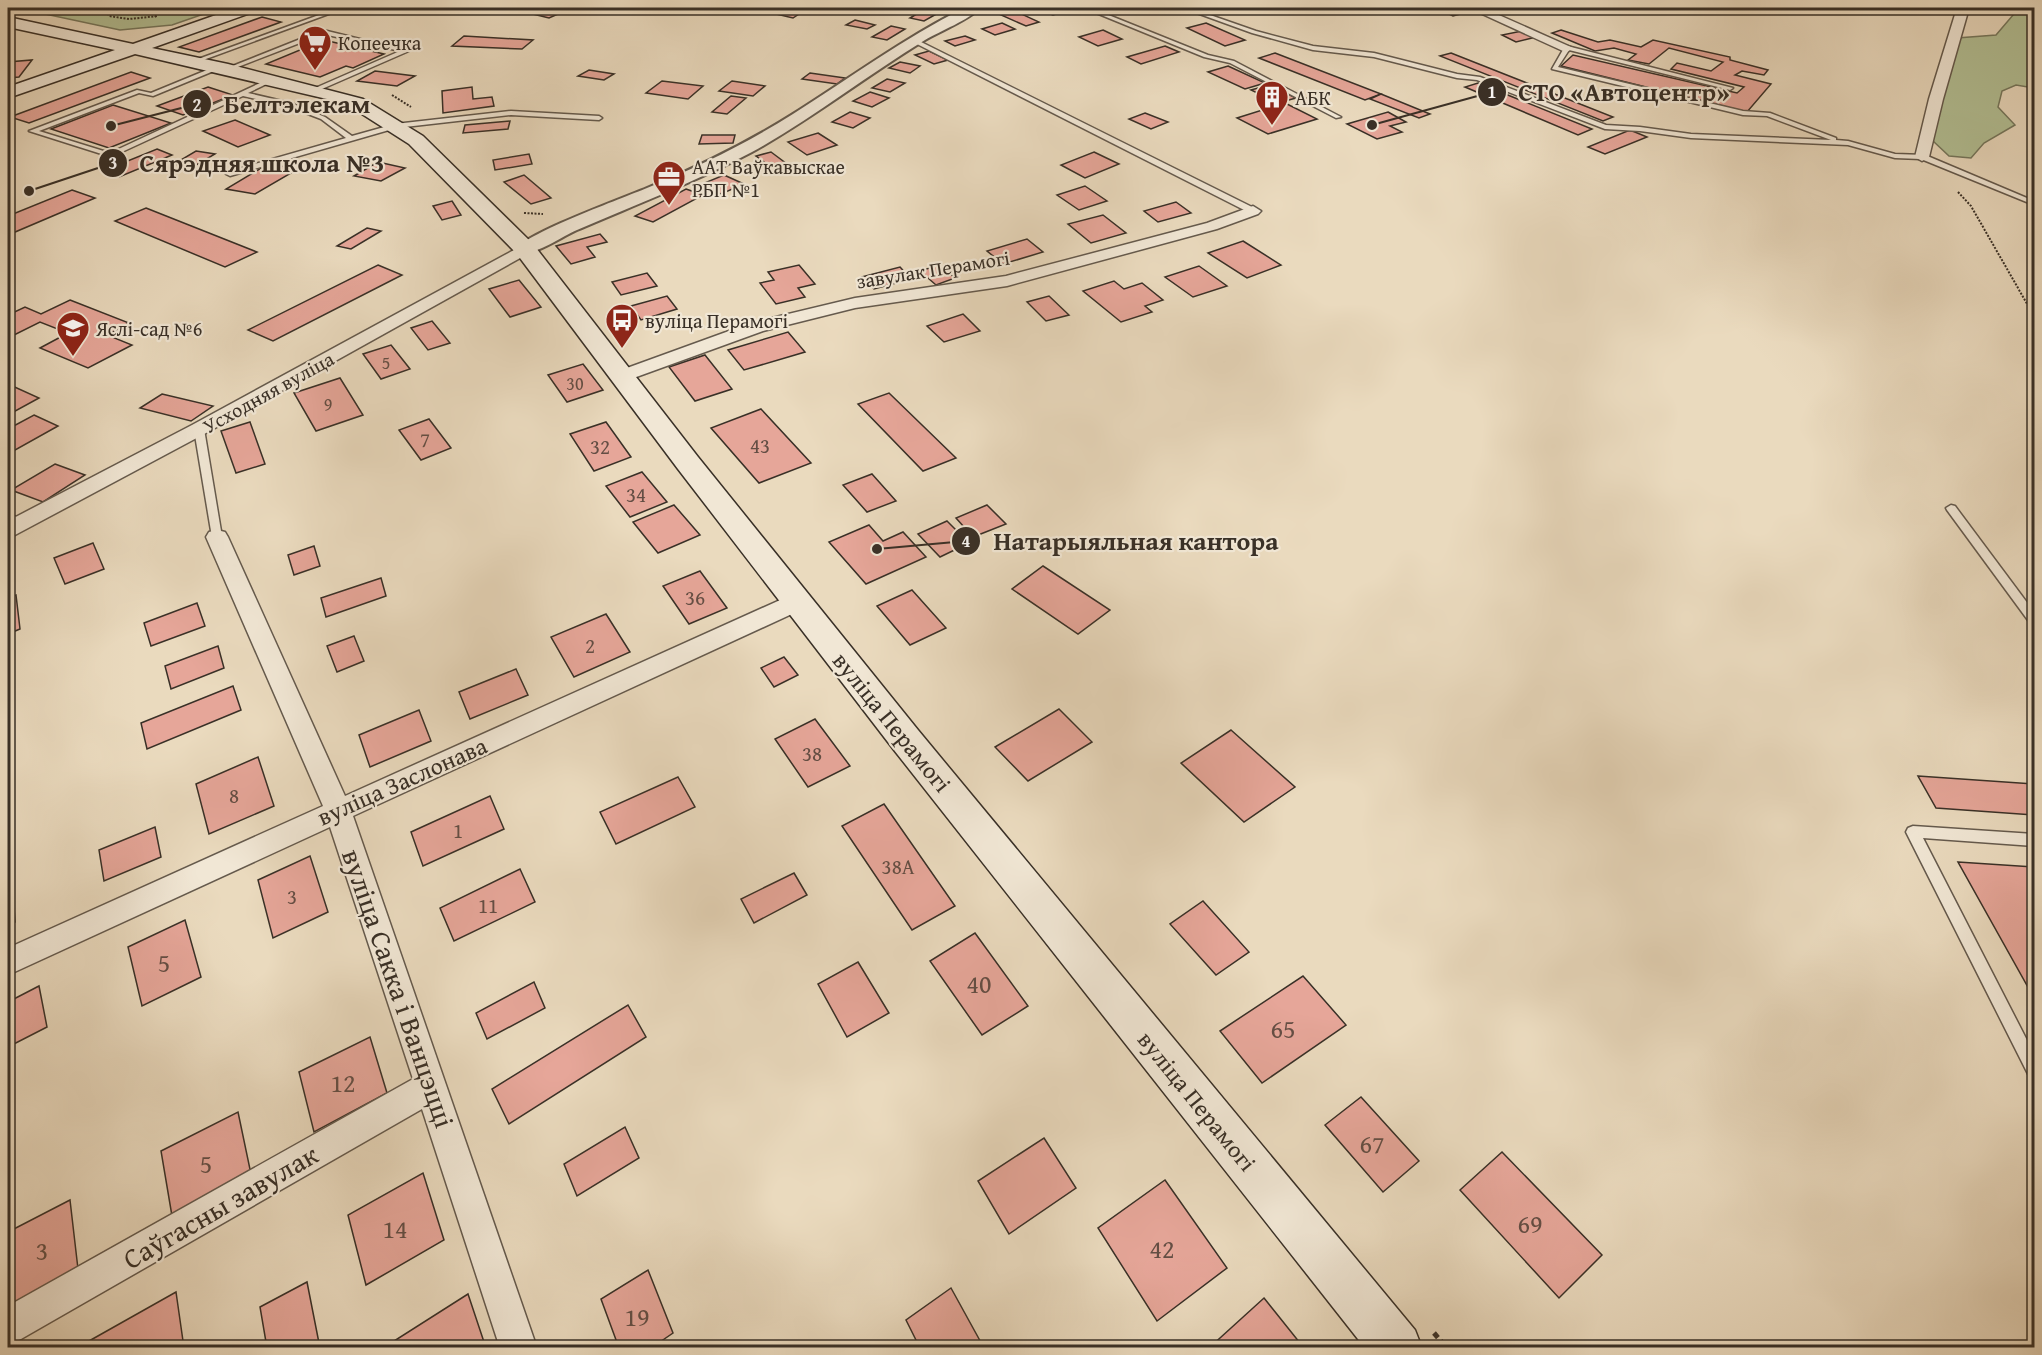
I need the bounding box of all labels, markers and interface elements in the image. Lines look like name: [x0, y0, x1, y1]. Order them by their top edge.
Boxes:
supermarket icon: Копеечка: [297, 24, 333, 71]
place label: Копеечка: [338, 28, 422, 57]
callout: СТО «Автоцентр»: [1477, 70, 1742, 114]
text: СТО «Автоцентр»: [1518, 72, 1730, 111]
text: 1: [1487, 78, 1497, 105]
building icon: АБК: [1254, 79, 1290, 126]
callout: Белтэлекам: [182, 82, 383, 126]
place label: АБК: [1295, 83, 1331, 112]
text: Белтэлекам: [224, 84, 370, 123]
text: 2: [192, 91, 202, 118]
callout: Сярэдняя школа №3: [98, 141, 397, 185]
text: Сярэдняя школа №3: [140, 143, 384, 182]
text: 3: [108, 149, 118, 176]
place label: ААТ Ваўкавыскае РБП №1: [692, 152, 845, 204]
office icon: ААТ Ваўкавыскае РБП №1: [651, 159, 687, 206]
street label: завулак Перамогі: [854, 243, 1012, 295]
bus stop icon: вуліца Перамогі: [604, 302, 640, 349]
place label: вуліца Перамогі: [645, 306, 788, 335]
school or university icon: Яслі-сад №6: [55, 310, 91, 357]
place label: Яслі-сад №6: [95, 314, 202, 343]
street label: Усходняя вуліца: [197, 344, 339, 440]
house number: 5: [382, 349, 390, 376]
house number: 30: [566, 370, 584, 397]
house number: 9: [324, 391, 332, 418]
house number: 7: [420, 424, 430, 455]
house number: 43: [750, 430, 770, 461]
house number: 32: [590, 431, 610, 462]
house number: 34: [626, 479, 646, 510]
callout: Натарыяльная кантора: [951, 519, 1290, 563]
text: Натарыяльная кантора: [994, 521, 1279, 560]
text: 4: [961, 527, 971, 554]
house number: 36: [685, 582, 705, 613]
house number: 2: [585, 630, 595, 661]
street label: вуліца Перамогі: [824, 644, 960, 800]
street label: вуліца Заслонава: [311, 728, 493, 834]
house number: 38: [802, 738, 822, 769]
house number: 8: [229, 780, 239, 811]
house number: 1: [453, 815, 463, 846]
street label: вуліца Сакка і Ванцэцці: [332, 843, 466, 1133]
house number: 38А: [882, 851, 915, 882]
house number: 3: [287, 881, 297, 912]
house number: 11: [478, 890, 498, 921]
house number: 5: [158, 943, 170, 982]
house number: 40: [966, 964, 992, 1003]
house number: 65: [1270, 1009, 1296, 1048]
street label: вуліца Перамогі: [1129, 1023, 1265, 1179]
house number: 12: [330, 1063, 356, 1102]
house number: 67: [1359, 1124, 1385, 1163]
street label: Саўгасны завулак: [115, 1133, 325, 1279]
house number: 5: [200, 1144, 212, 1183]
house number: 69: [1517, 1204, 1543, 1243]
house number: 14: [382, 1209, 408, 1248]
house number: 42: [1149, 1229, 1175, 1268]
house number: 3: [36, 1231, 48, 1270]
house number: 19: [624, 1297, 650, 1336]

